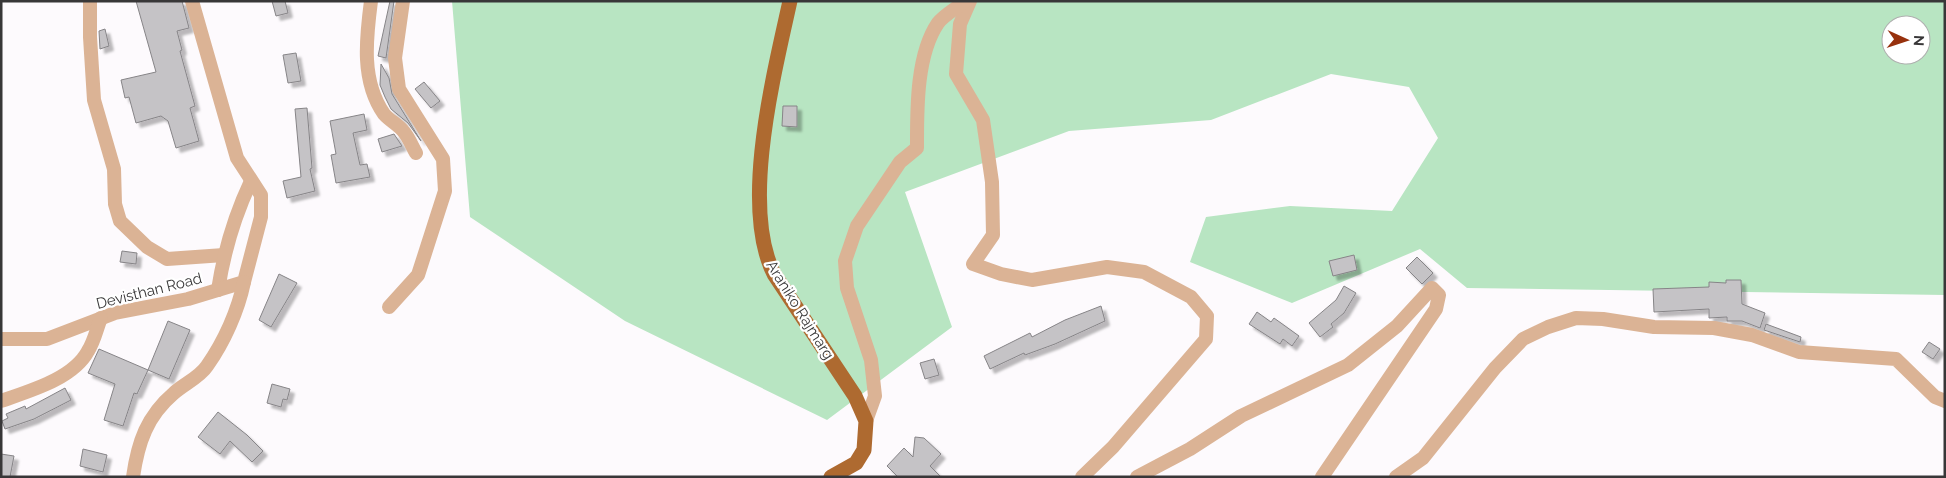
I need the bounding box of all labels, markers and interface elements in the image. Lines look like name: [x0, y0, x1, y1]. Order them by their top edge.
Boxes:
north arrow: [1881, 15, 1931, 65]
text: N: [1911, 35, 1927, 46]
street label: Araniko Rajmarg: [762, 257, 838, 363]
street label: Devisthan Road: [94, 269, 204, 313]

